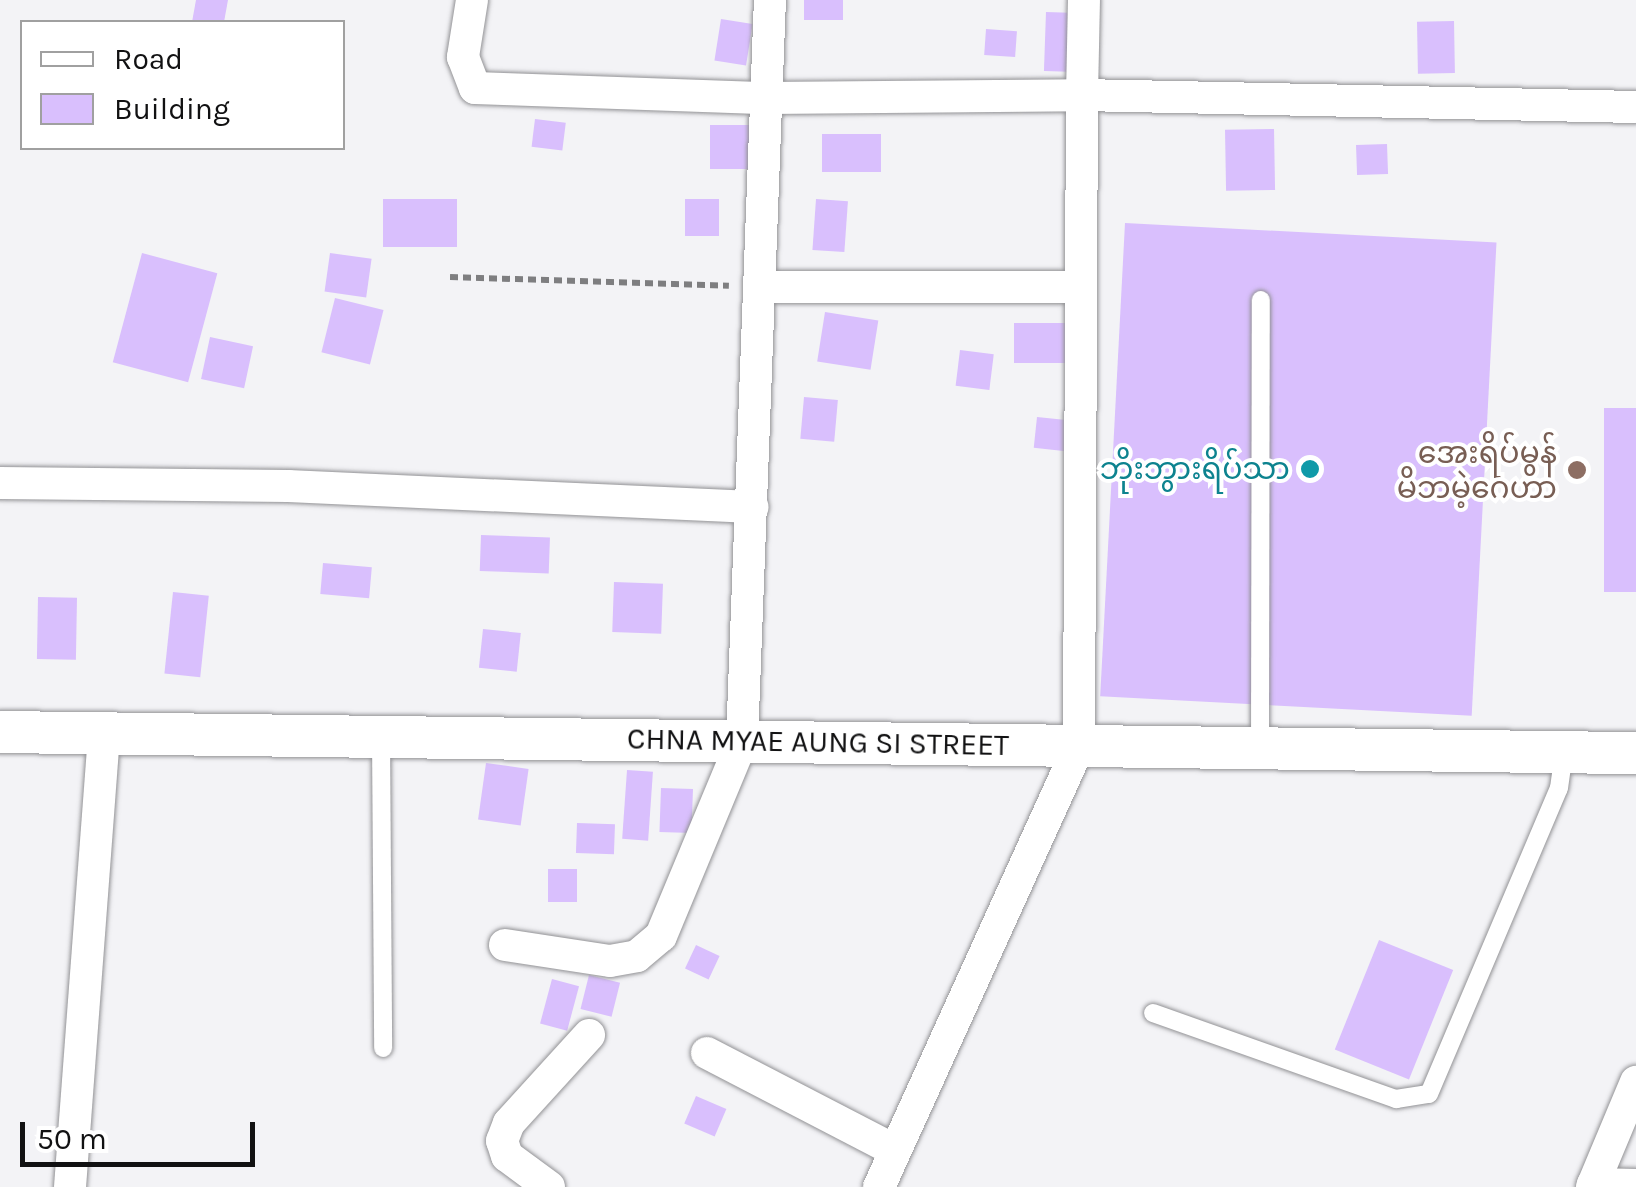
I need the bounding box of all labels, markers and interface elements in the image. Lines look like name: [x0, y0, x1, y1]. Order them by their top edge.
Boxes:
legend: [20, 20, 345, 150]
text: Road: [114, 41, 183, 77]
text: Building: [114, 91, 230, 127]
place label: အေးရိပ်မွန် မိဘမဲ့ဂေဟာ: [1397, 435, 1557, 506]
place label: ဘိုးဘွားရိပ်သာ: [1100, 451, 1290, 487]
marker: ဘိုးဘွားရိပ်သာ: [1299, 458, 1321, 480]
marker: အေးရိပ်မွန် မိဘမဲ့ဂေဟာ: [1566, 459, 1588, 481]
street label: CHNA MYAE AUNG SI STREET: [627, 721, 1009, 763]
scale bar: [25, 1102, 260, 1164]
text: 50 m: [37, 1121, 107, 1157]

